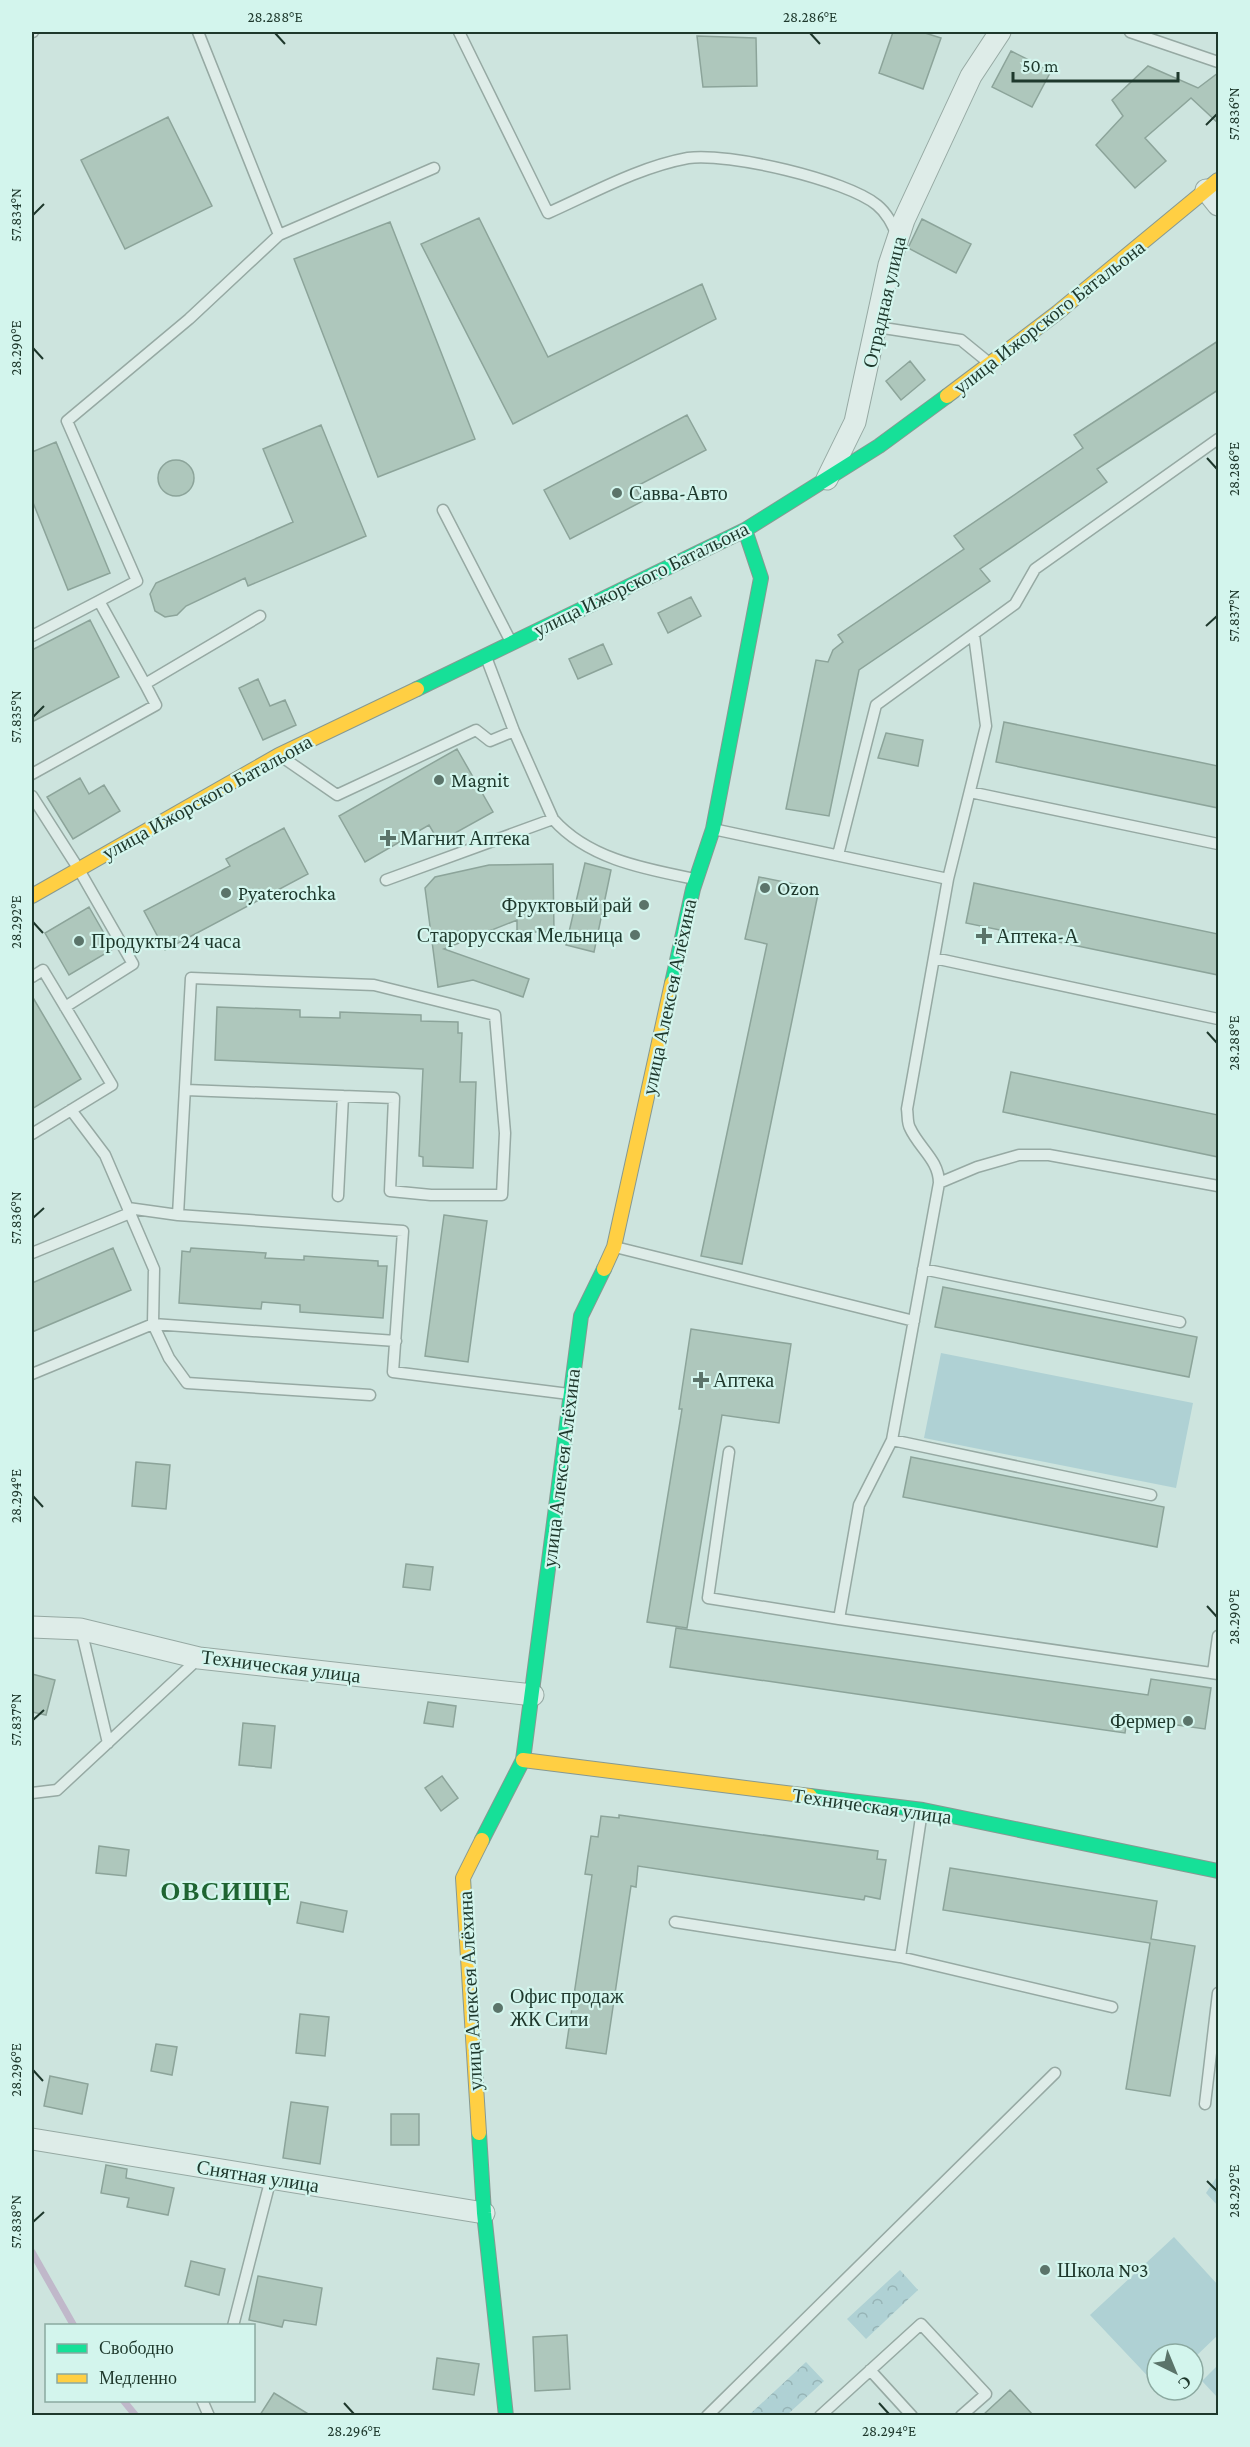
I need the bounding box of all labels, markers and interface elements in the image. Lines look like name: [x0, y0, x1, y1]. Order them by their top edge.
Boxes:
text: 28.288°E: [247, 9, 303, 25]
text: 28.286°E: [783, 9, 837, 25]
scale bar: [1013, 45, 1178, 83]
text: 50 m: [1022, 56, 1059, 76]
text: 57.836°N: [1226, 87, 1242, 141]
text: 57.834°N: [8, 188, 24, 242]
street label: Отрадная улица: [858, 234, 911, 370]
street label: улица Ижорского Батальона: [949, 235, 1150, 399]
text: 28.290°E: [8, 320, 24, 376]
text: 28.286°E: [1226, 442, 1242, 496]
place label: Савва-Авто: [629, 482, 728, 504]
marker: Савва-Авто: [610, 486, 624, 500]
street label: улица Ижорского Батальона: [530, 517, 753, 642]
text: 57.837°N: [1226, 589, 1242, 643]
text: 57.835°N: [8, 690, 24, 744]
street label: улица Ижорского Батальона: [98, 730, 316, 865]
place label: Magnit: [451, 769, 510, 792]
marker: Magnit: [432, 773, 446, 787]
place label: Магнит Аптека: [400, 827, 530, 849]
marker: Магнит Аптека: [381, 831, 395, 845]
place label: Ozon: [777, 877, 820, 899]
marker: Ozon: [758, 881, 772, 895]
place label: Pyaterochka: [238, 882, 336, 905]
marker: Pyaterochka: [219, 886, 233, 900]
place label: Фруктовый рай: [502, 894, 632, 917]
text: 28.292°E: [8, 895, 24, 949]
street label: улица Алексея Алёхина: [637, 897, 702, 1097]
marker: Фруктовый рай: [637, 898, 651, 912]
place label: Старорусская Мельница: [417, 924, 623, 947]
place label: Аптека-А: [996, 925, 1079, 947]
marker: Старорусская Мельница: [628, 928, 642, 942]
marker: Аптека-А: [977, 929, 991, 943]
place label: Продукты 24 часа: [91, 930, 241, 953]
marker: Продукты 24 часа: [72, 934, 86, 948]
text: 28.288°E: [1226, 1015, 1242, 1071]
text: 57.836°N: [8, 1191, 24, 1245]
street label: улица Алексея Алёхина: [538, 1367, 585, 1569]
place label: Аптека: [713, 1369, 774, 1391]
marker: Аптека: [694, 1373, 708, 1387]
text: 28.294°E: [8, 1469, 24, 1523]
text: 28.290°E: [1226, 1589, 1242, 1645]
street label: Техническая улица: [200, 1645, 362, 1688]
text: 57.837°N: [8, 1693, 24, 1747]
place label: Фермер: [1110, 1710, 1176, 1733]
marker: Фермер: [1181, 1714, 1195, 1728]
street label: Техническая улица: [791, 1784, 953, 1829]
district label: ОВСИЩЕ: [160, 1877, 292, 1906]
street label: улица Алексея Алёхина: [454, 1890, 487, 2092]
place label: Офис продаж ЖК Сити: [510, 1985, 624, 2030]
marker: Офис продаж ЖК Сити: [491, 2001, 505, 2015]
text: 28.296°E: [8, 2043, 24, 2097]
street label: Снятная улица: [195, 2155, 321, 2198]
text: 28.292°E: [1226, 2164, 1242, 2218]
text: 57.838°N: [8, 2195, 24, 2249]
place label: Школа №3: [1057, 2259, 1148, 2281]
marker: Школа №3: [1038, 2263, 1052, 2277]
legend: [45, 2324, 255, 2402]
text: Свободно: [99, 2338, 174, 2358]
north arrow: [1145, 2342, 1205, 2402]
text: Медленно: [99, 2368, 177, 2388]
text: С: [1175, 2372, 1195, 2393]
text: 28.296°E: [327, 2423, 381, 2439]
text: 28.294°E: [862, 2423, 916, 2439]

